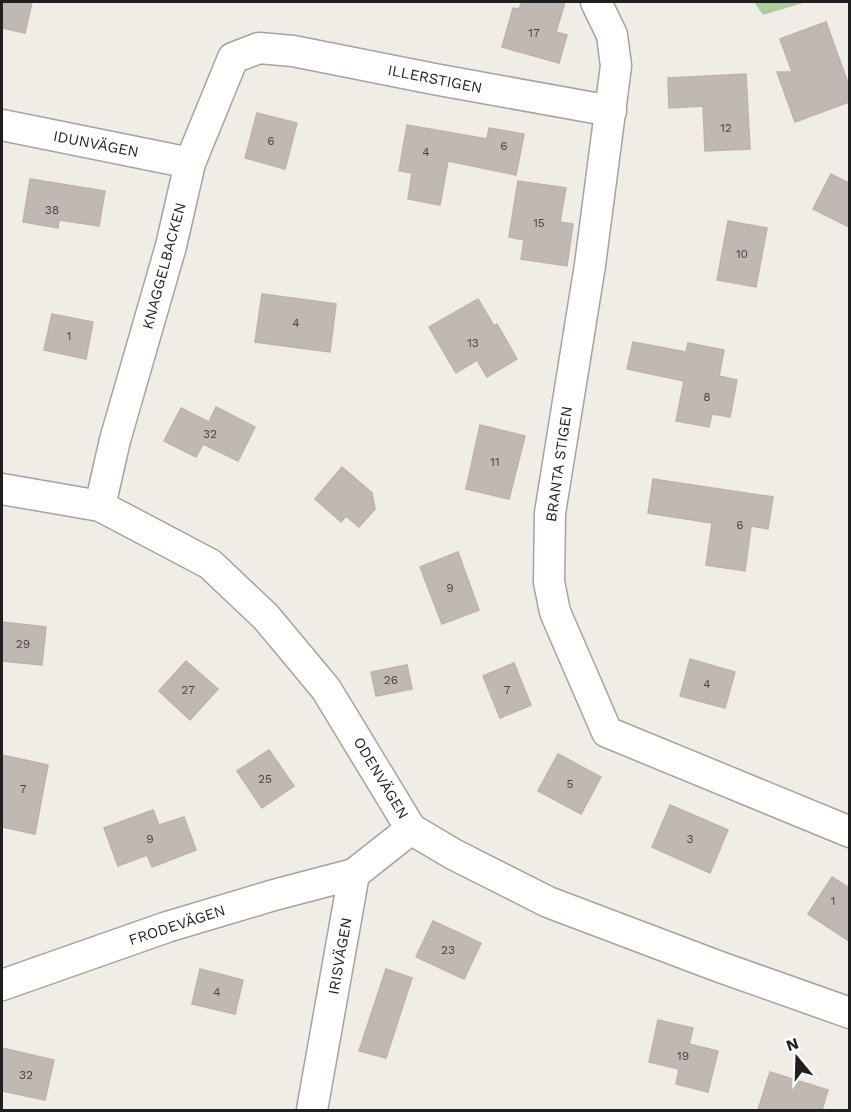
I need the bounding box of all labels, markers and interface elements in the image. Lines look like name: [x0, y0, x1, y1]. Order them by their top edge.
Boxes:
house number: 17: [528, 26, 540, 40]
street label: ILLERSTIGEN: [386, 61, 484, 97]
house number: 12: [720, 121, 732, 135]
street label: IDUNVÄGEN: [52, 127, 140, 161]
house number: 6: [267, 134, 275, 148]
house number: 6: [500, 139, 508, 153]
house number: 4: [422, 145, 430, 159]
street label: KNAGGELBACKEN: [138, 201, 190, 331]
house number: 38: [45, 203, 59, 217]
house number: 15: [533, 216, 545, 230]
house number: 10: [736, 247, 748, 261]
house number: 4: [292, 316, 300, 330]
house number: 1: [67, 329, 71, 343]
house number: 13: [467, 336, 479, 350]
house number: 8: [703, 390, 711, 404]
street label: BRANTA STIGEN: [542, 405, 576, 523]
house number: 32: [203, 427, 217, 441]
house number: 11: [490, 455, 500, 469]
house number: 6: [736, 518, 744, 532]
house number: 9: [446, 581, 454, 595]
house number: 29: [16, 637, 30, 651]
house number: 26: [384, 673, 398, 687]
house number: 4: [703, 677, 711, 691]
house number: 27: [181, 683, 195, 697]
house number: 7: [504, 683, 511, 697]
street label: ODENVÄGEN: [349, 734, 413, 822]
house number: 25: [258, 772, 272, 786]
house number: 5: [567, 777, 574, 791]
house number: 7: [20, 782, 27, 796]
house number: 9: [146, 832, 154, 846]
house number: 3: [687, 832, 694, 846]
house number: 1: [831, 894, 835, 908]
street label: FRODEVÄGEN: [126, 901, 228, 949]
street label: IRISVÄGEN: [324, 916, 356, 996]
house number: 23: [441, 943, 455, 957]
house number: 4: [213, 985, 221, 999]
north arrow: [767, 1028, 827, 1088]
text: N: [784, 1033, 801, 1055]
house number: 19: [677, 1049, 689, 1063]
house number: 32: [19, 1068, 33, 1082]

